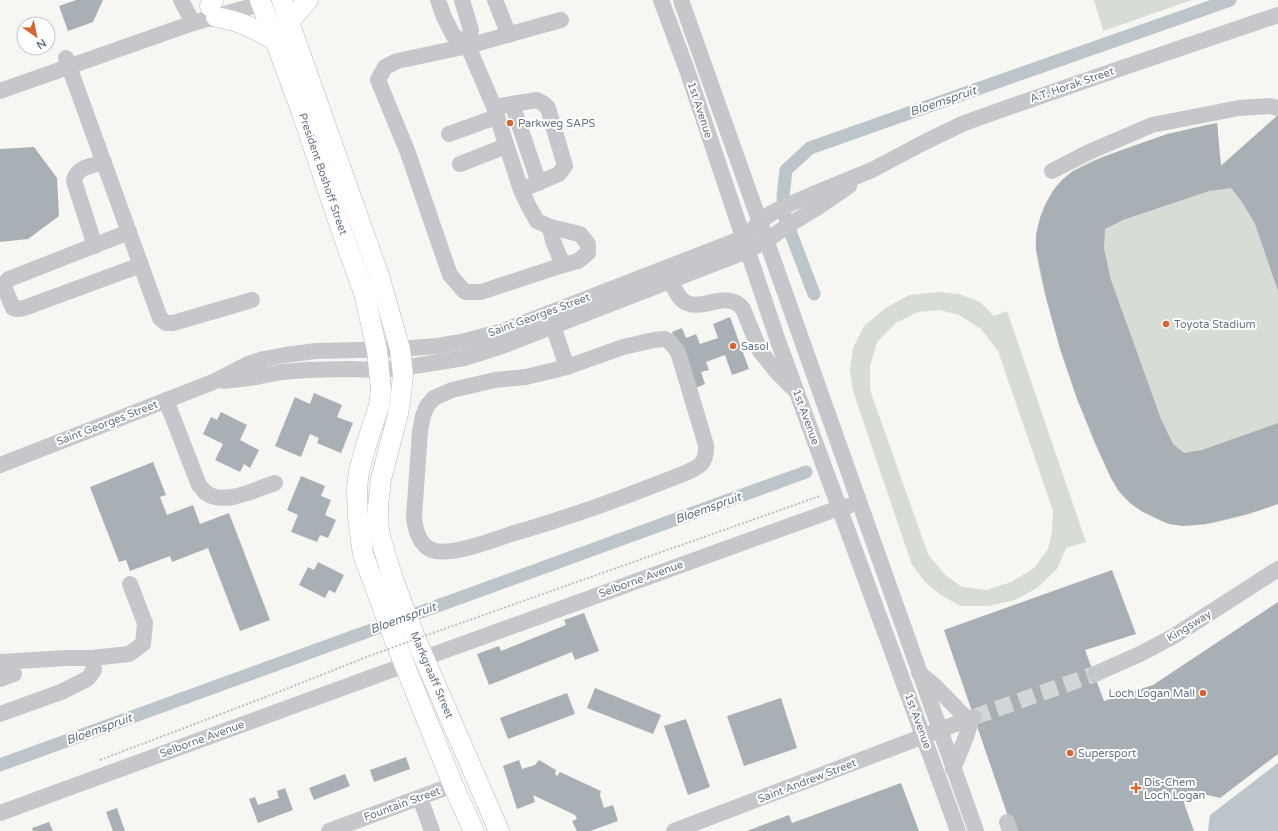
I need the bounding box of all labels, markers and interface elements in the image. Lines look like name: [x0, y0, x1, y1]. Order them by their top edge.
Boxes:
north arrow: [16, 16, 56, 56]
text: N: [34, 36, 48, 52]
street label: A.T. Horak Street: [1028, 65, 1116, 105]
street label: 1st Avenue: [685, 80, 715, 140]
water label: Bloemspruit: [908, 83, 979, 119]
street label: President Boshoff Street: [296, 111, 350, 237]
place label: Parkweg SAPS: [518, 117, 596, 130]
marker: Parkweg SAPS: [505, 118, 515, 128]
street label: Saint Georges Street: [486, 291, 592, 339]
place label: Toyota Stadium: [1174, 318, 1256, 331]
marker: Toyota Stadium: [1161, 319, 1171, 329]
place label: Sasol: [741, 340, 769, 353]
marker: Sasol: [728, 341, 738, 351]
street label: 1st Avenue: [790, 387, 822, 447]
street label: Saint Georges Street: [55, 398, 159, 448]
water label: Bloemspruit: [673, 489, 744, 526]
street label: Selborne Avenue: [597, 558, 685, 600]
water label: Bloemspruit: [368, 599, 439, 636]
street label: Kingsway: [1165, 607, 1214, 645]
street label: Markgraaff Street: [408, 630, 456, 720]
place label: Loch Logan Mall: [1109, 687, 1195, 700]
marker: Loch Logan Mall: [1198, 688, 1208, 698]
street label: 1st Avenue: [902, 691, 934, 751]
water label: Bloemspruit: [64, 710, 135, 747]
street label: Selborne Avenue: [158, 718, 246, 760]
place label: Supersport: [1078, 747, 1136, 760]
marker: Supersport: [1065, 748, 1075, 758]
street label: Saint Andrew Street: [756, 756, 858, 806]
place label: Dis-Chem Loch Logan: [1144, 776, 1205, 802]
marker: Dis-Chem Loch Logan: [1131, 783, 1141, 793]
street label: Fountain Street: [362, 784, 442, 824]

